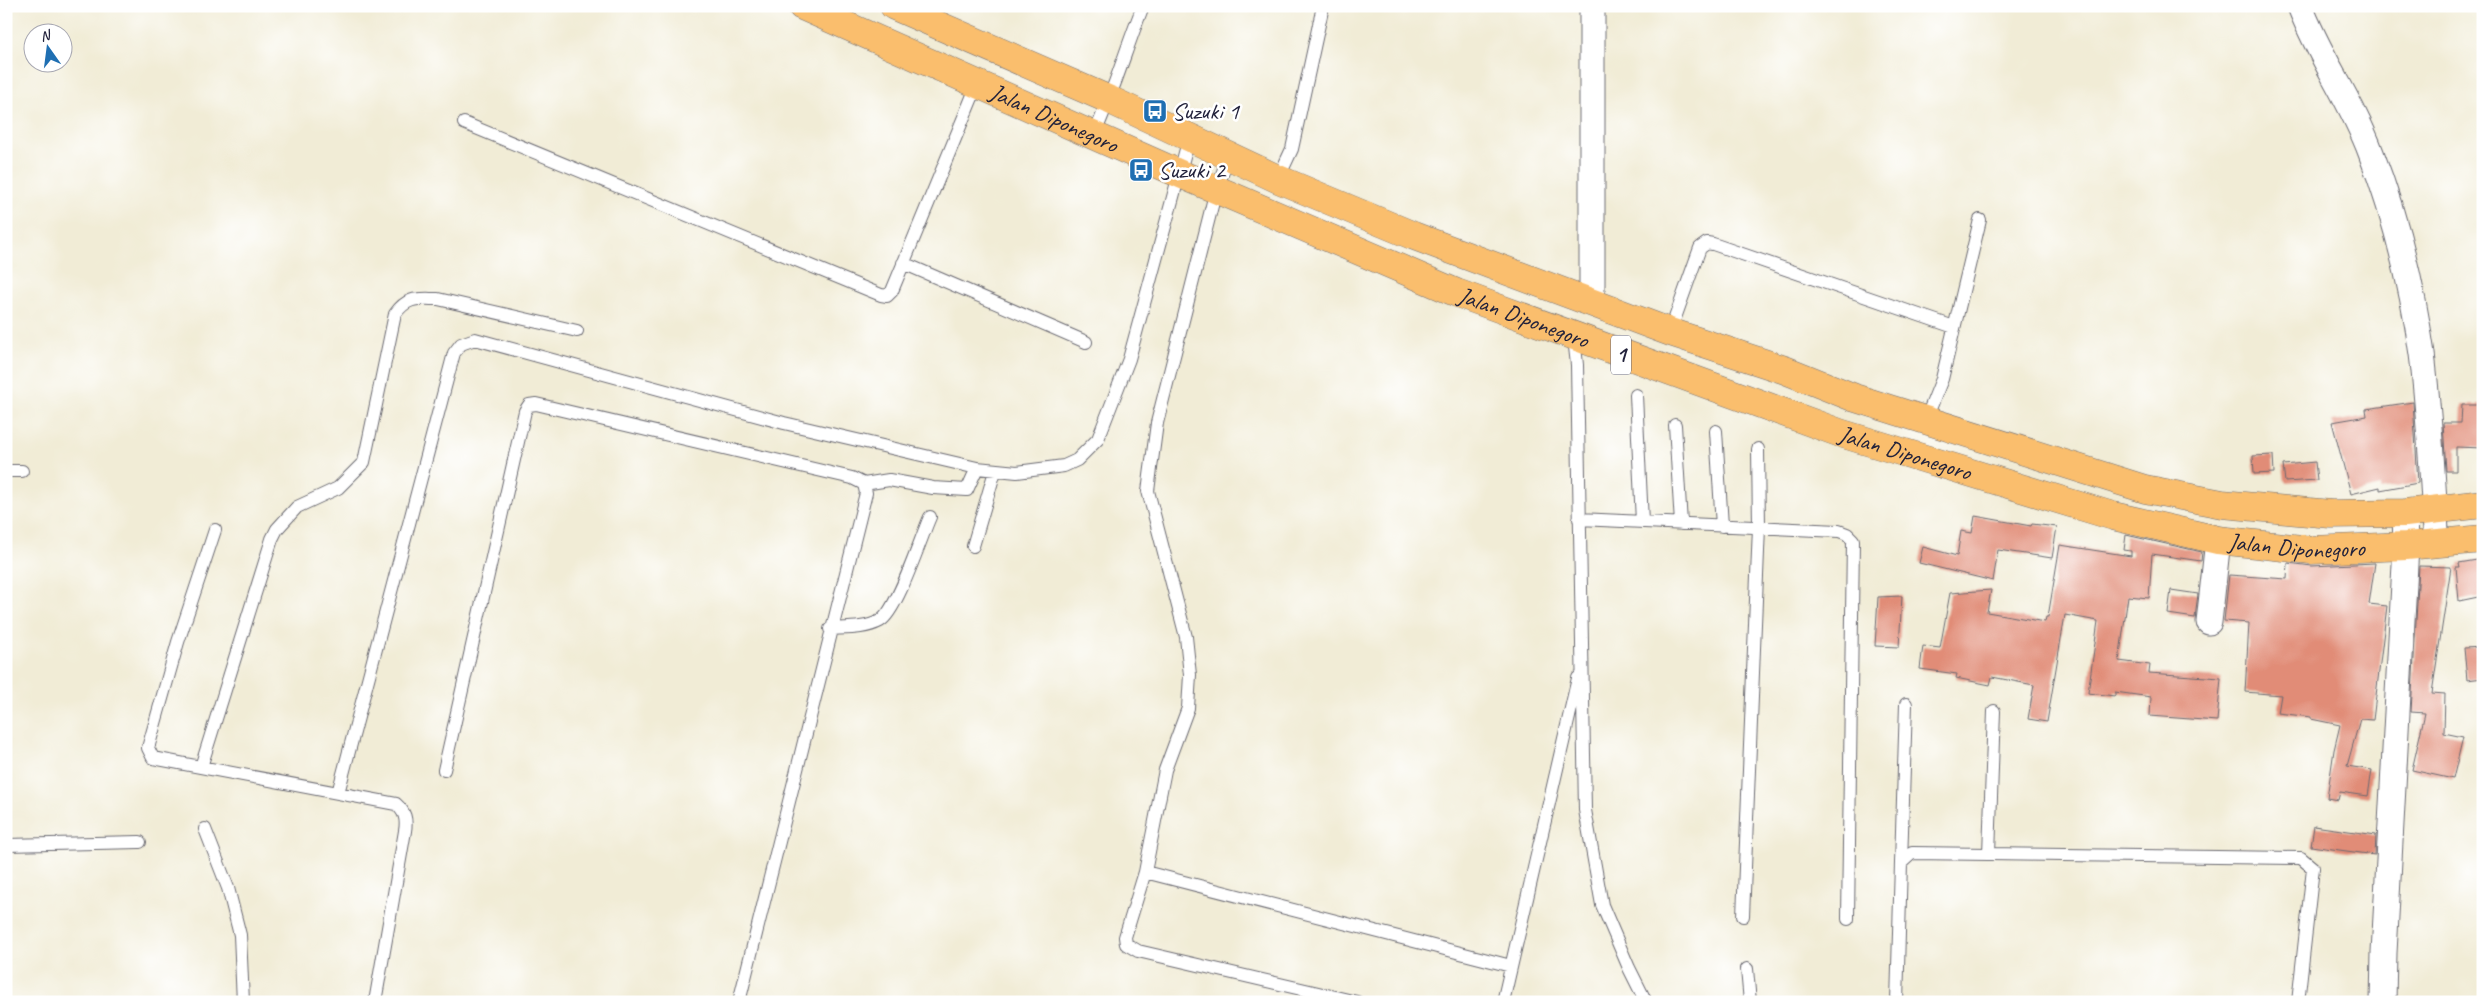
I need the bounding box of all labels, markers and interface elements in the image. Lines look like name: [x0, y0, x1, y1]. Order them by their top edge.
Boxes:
north arrow: [22, 22, 72, 72]
text: N: [39, 26, 53, 45]
street label: Jalan Diponegoro: [985, 76, 1124, 160]
place label: Suzuki 1: [1172, 96, 1240, 126]
bus stop icon: Suzuki 1: [1142, 98, 1168, 124]
place label: Suzuki 2: [1158, 155, 1227, 185]
bus stop icon: Suzuki 2: [1128, 157, 1154, 183]
street label: Jalan Diponegoro: [1453, 279, 1594, 355]
road number: 1: [1611, 336, 1631, 374]
street label: Jalan Diponegoro: [1834, 418, 1976, 487]
street label: Jalan Diponegoro: [2226, 526, 2367, 565]

